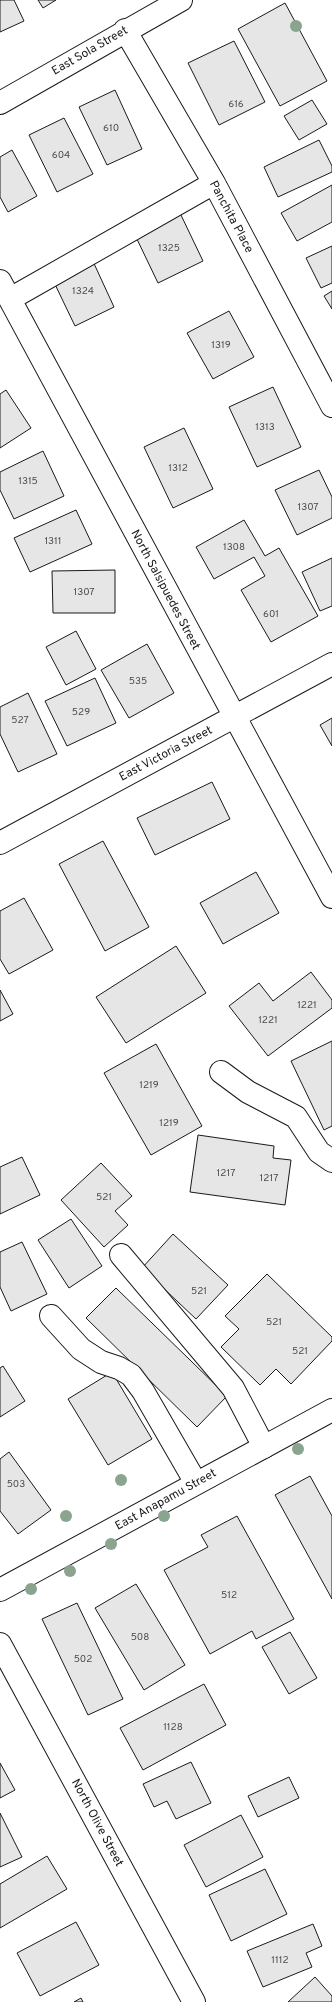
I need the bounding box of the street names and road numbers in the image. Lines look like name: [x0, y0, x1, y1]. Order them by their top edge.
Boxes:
street label: East Sola Street: [49, 23, 131, 79]
street label: Panchita Place: [205, 178, 257, 256]
street label: North Salsipuedes Street: [127, 527, 203, 653]
street label: East Victoria Street: [117, 723, 215, 785]
street label: East Anapamu Street: [113, 1466, 219, 1534]
street label: North Olive Street: [67, 1776, 127, 1870]

